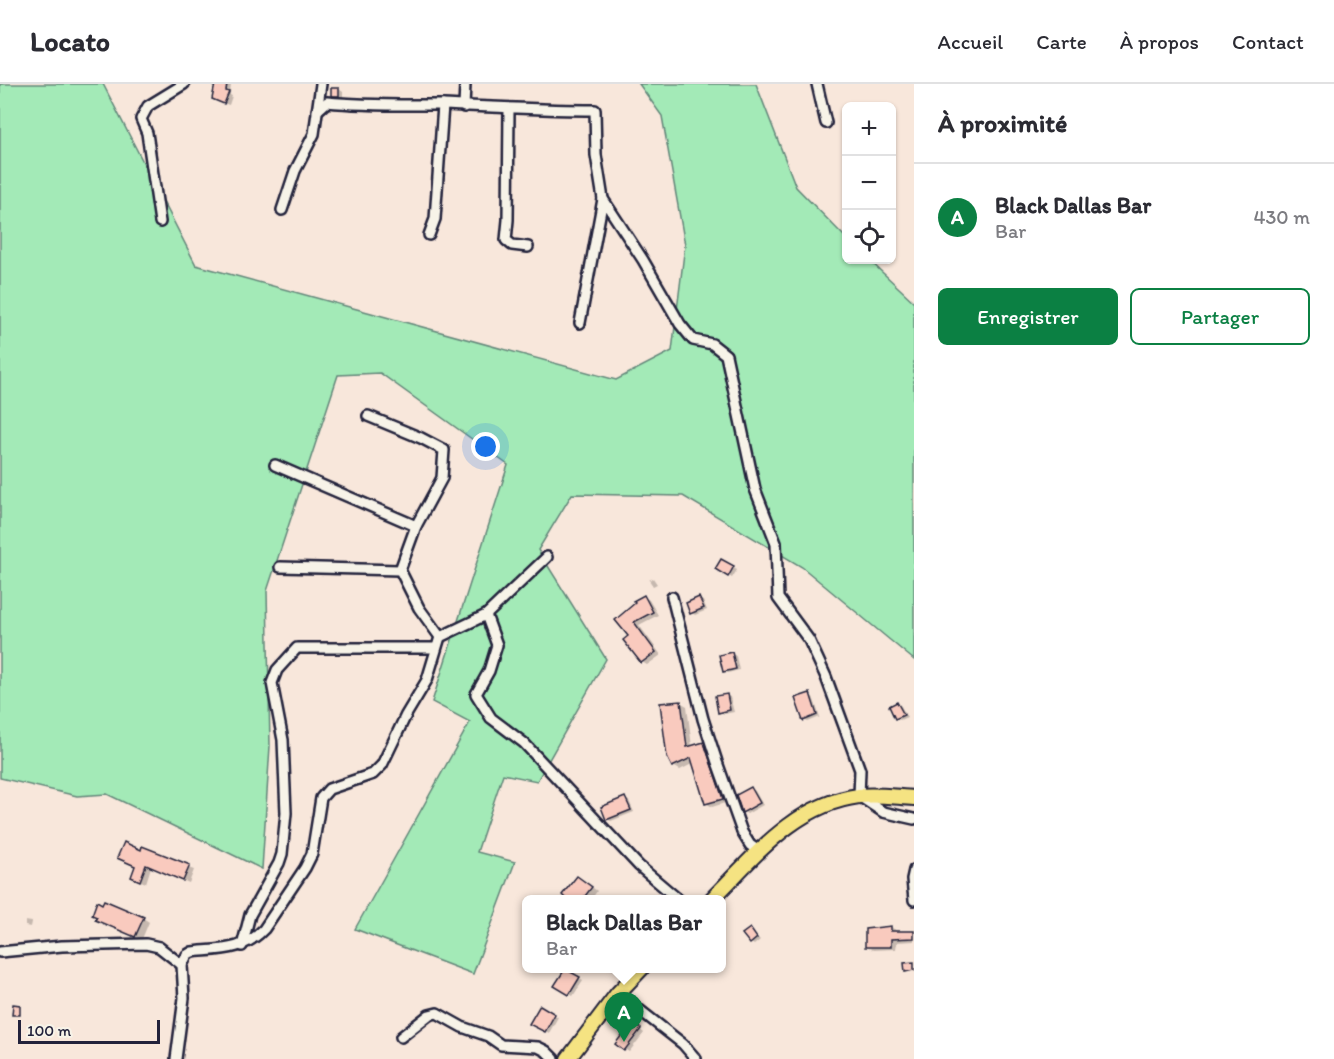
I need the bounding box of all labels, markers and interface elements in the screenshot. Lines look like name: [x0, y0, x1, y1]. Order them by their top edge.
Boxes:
text: Locato: [30, 24, 110, 58]
text: Accueil: [938, 29, 1003, 54]
text: Carte: [1036, 29, 1087, 54]
text: À propos: [1120, 29, 1199, 54]
text: Contact: [1232, 29, 1304, 54]
map controls: [842, 102, 896, 264]
button: +: [842, 102, 896, 156]
text: À proximité: [938, 107, 1067, 139]
button: −: [842, 156, 896, 210]
text: Black Dallas Bar: [995, 192, 1151, 219]
text: A: [951, 205, 964, 229]
text: 430 m: [1253, 205, 1310, 229]
button: locate: [842, 210, 896, 264]
text: Bar: [995, 219, 1026, 243]
button: Enregistrer: [938, 288, 1118, 345]
button: Partager: [1130, 288, 1310, 345]
your location: [471, 432, 500, 461]
popup: [522, 895, 726, 973]
text: Black Dallas Bar: [546, 909, 702, 936]
text: Bar: [546, 936, 577, 960]
pin: A: [604, 992, 644, 1042]
scale bar: [18, 1017, 160, 1044]
text: 100 m: [27, 1021, 71, 1040]

